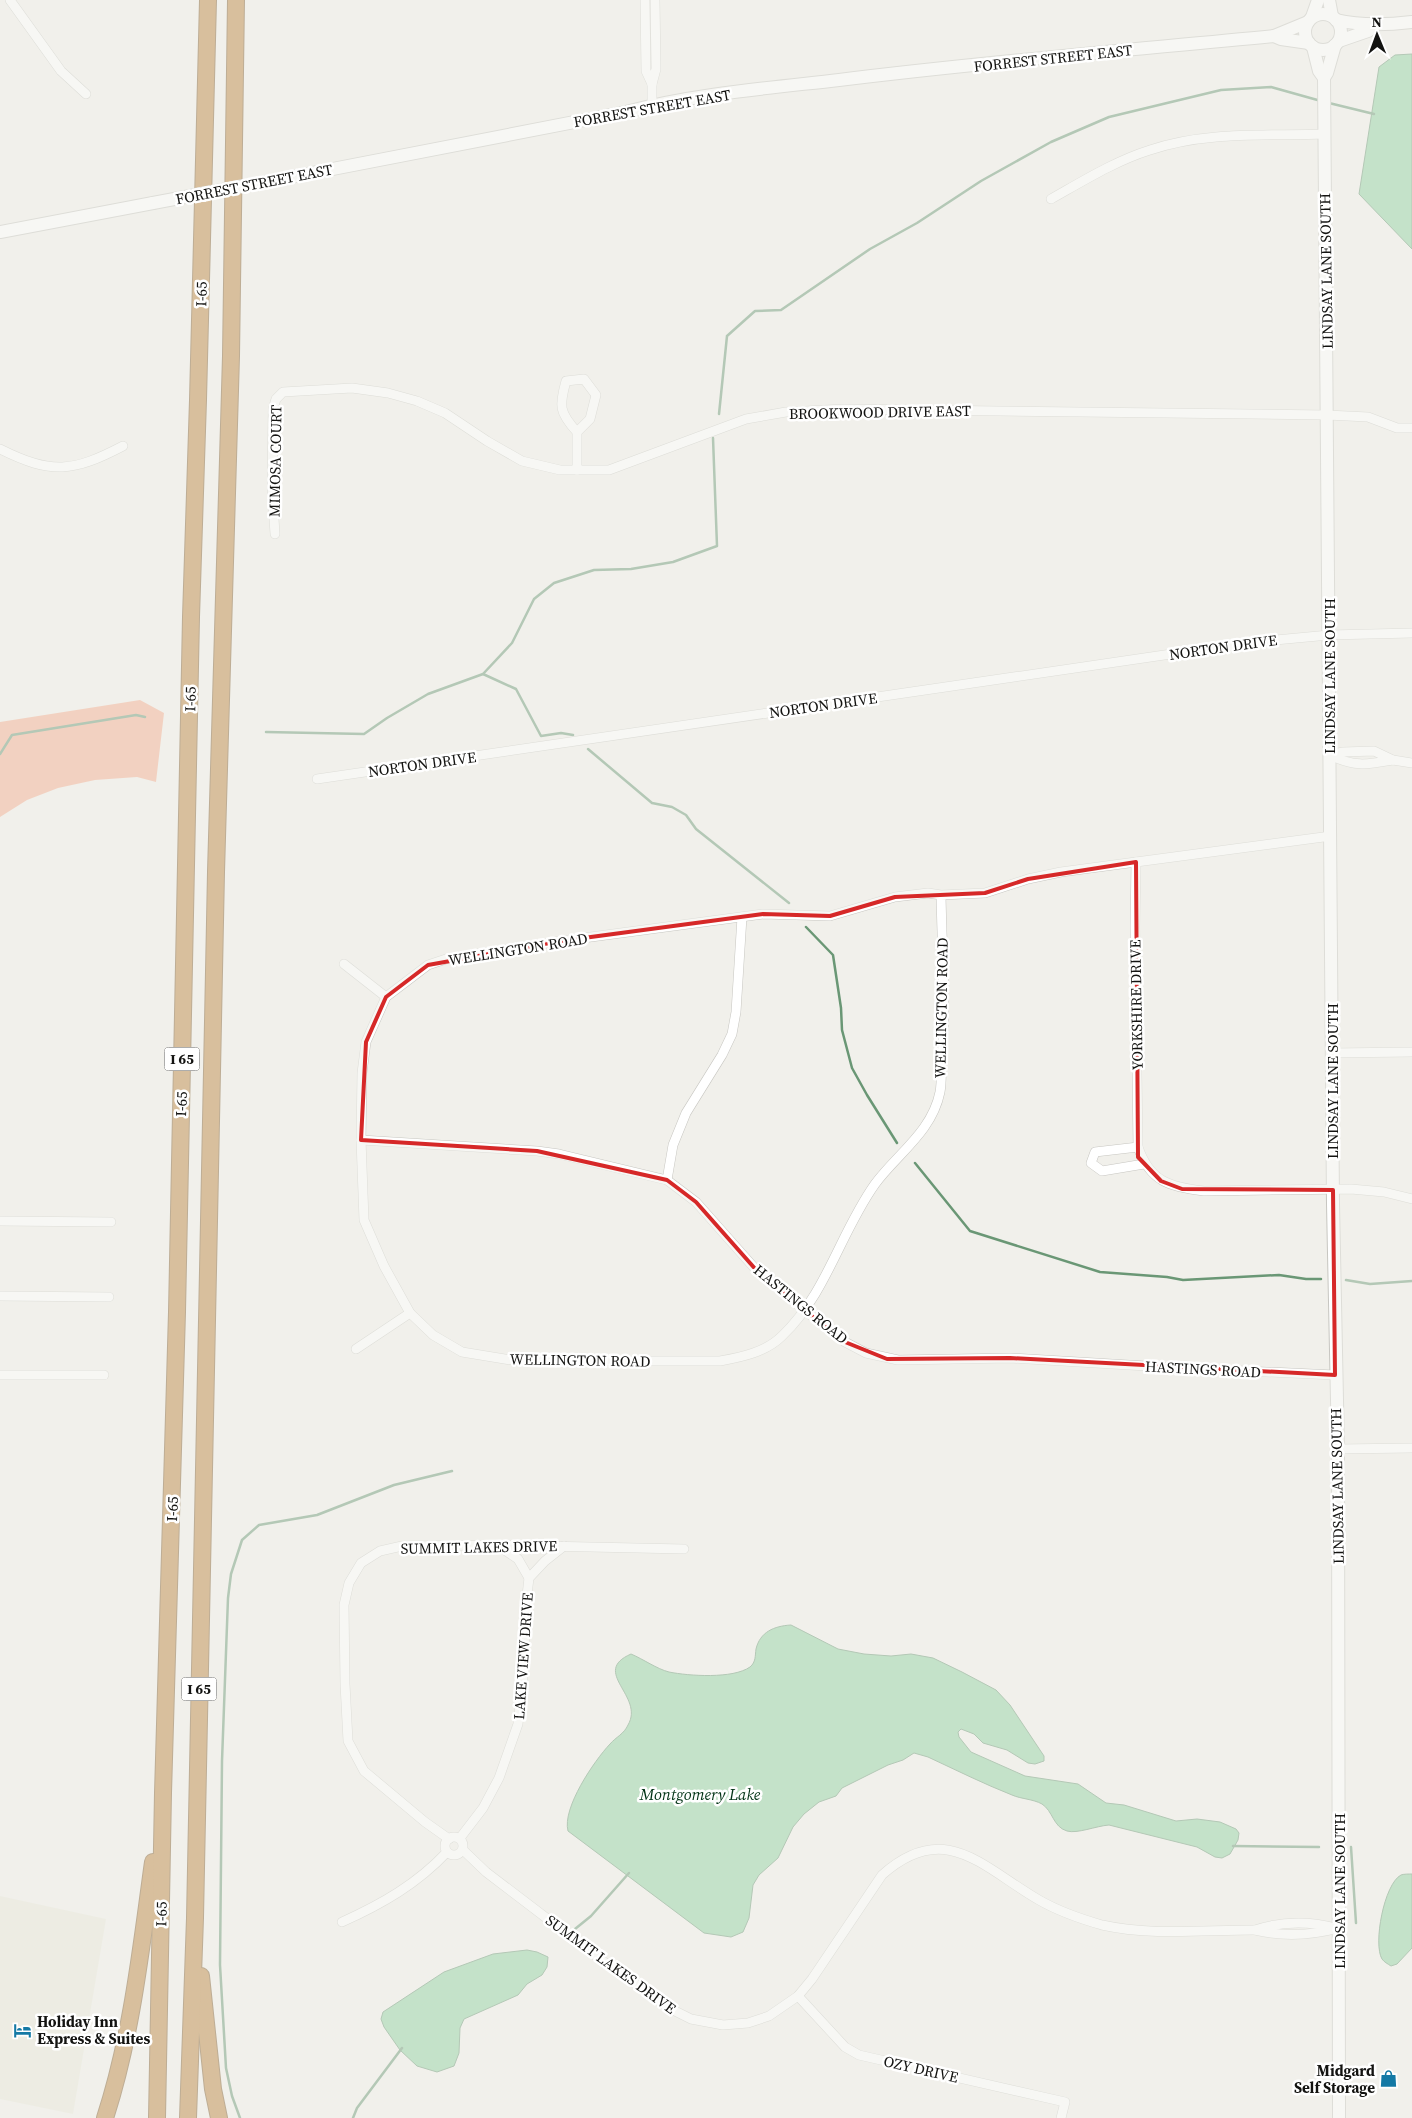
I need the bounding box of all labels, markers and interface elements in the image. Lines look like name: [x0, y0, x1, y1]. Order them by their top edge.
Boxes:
north arrow: [1352, 10, 1402, 60]
text: N: [1371, 12, 1382, 32]
street label: FORREST STREET EAST: [973, 39, 1133, 77]
street label: FORREST STREET EAST: [572, 84, 732, 132]
street label: FORREST STREET EAST: [174, 158, 334, 210]
street label: LINDSAY LANE SOUTH: [1314, 193, 1338, 349]
street label: I-65: [190, 281, 212, 307]
street label: BROOKWOOD DRIVE EAST: [789, 400, 971, 424]
street label: MIMOSA COURT: [264, 405, 286, 517]
street label: LINDSAY LANE SOUTH: [1319, 598, 1340, 754]
street label: NORTON DRIVE: [1168, 629, 1278, 665]
street label: I-65: [179, 686, 201, 712]
street label: NORTON DRIVE: [768, 687, 878, 723]
street label: NORTON DRIVE: [367, 746, 477, 782]
street label: WELLINGTON ROAD: [447, 928, 589, 970]
street label: WELLINGTON ROAD: [929, 937, 953, 1079]
street label: YORKSHIRE DRIVE: [1124, 939, 1148, 1071]
street label: LINDSAY LANE SOUTH: [1322, 1003, 1343, 1159]
road number: I 65: [164, 1048, 200, 1070]
street label: I-65: [170, 1091, 192, 1117]
street label: HASTINGS ROAD: [749, 1259, 853, 1349]
street label: WELLINGTON ROAD: [509, 1348, 651, 1372]
street label: HASTINGS ROAD: [1145, 1355, 1261, 1383]
street label: LINDSAY LANE SOUTH: [1325, 1408, 1349, 1564]
street label: I-65: [161, 1496, 183, 1522]
street label: SUMMIT LAKES DRIVE: [401, 1535, 557, 1559]
street label: LAKE VIEW DRIVE: [508, 1592, 538, 1720]
road number: I 65: [182, 1678, 216, 1700]
water label: Montgomery Lake: [639, 1783, 761, 1805]
street label: LINDSAY LANE SOUTH: [1329, 1813, 1350, 1969]
street label: I-65: [150, 1901, 172, 1927]
street label: SUMMIT LAKES DRIVE: [542, 1909, 680, 2019]
place label: Holiday Inn Express & Suites: [37, 2011, 150, 2049]
hotel icon: Holiday Inn Express & Suites: [13, 2020, 33, 2040]
street label: OZY DRIVE: [882, 2050, 960, 2088]
place label: Midgard Self Storage: [1294, 2060, 1375, 2098]
shop icon: Midgard Self Storage: [1379, 2069, 1399, 2089]

